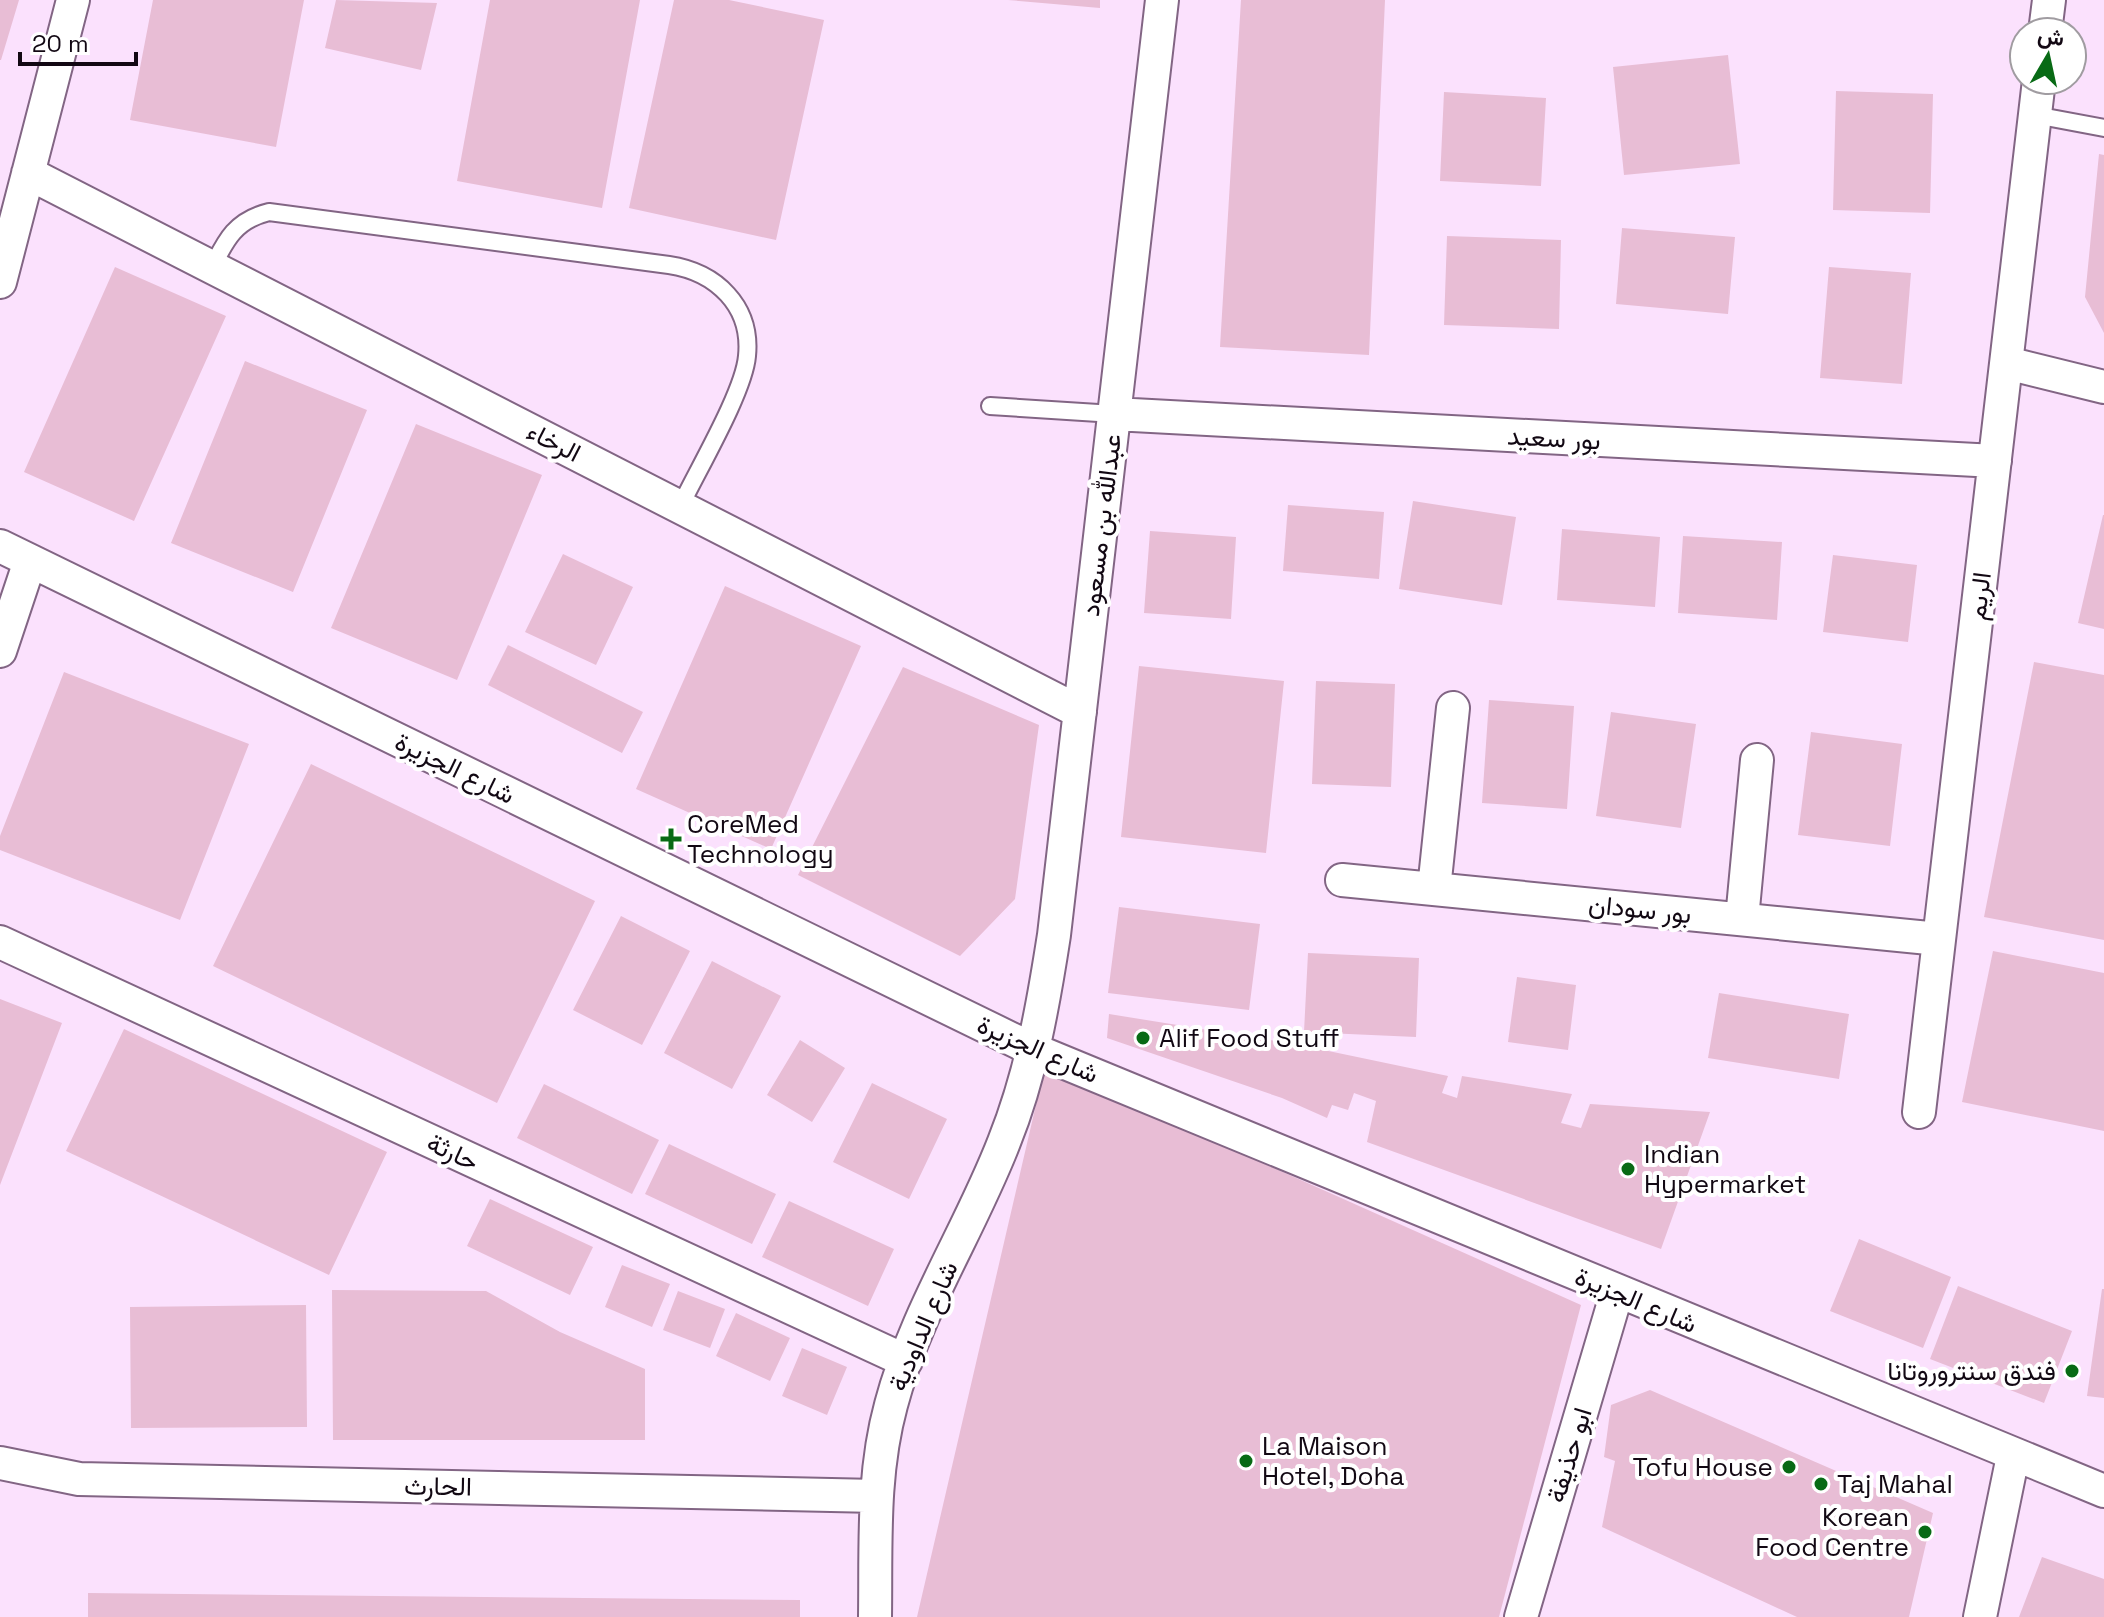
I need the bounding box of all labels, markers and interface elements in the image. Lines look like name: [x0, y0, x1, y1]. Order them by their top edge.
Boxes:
scale bar: [20, 16, 136, 66]
north arrow: [2008, 16, 2088, 96]
text: ش: [2036, 20, 2066, 52]
text: 20 m: [32, 28, 89, 59]
street label: الرخاء: [521, 414, 587, 470]
street label: بور سعيد: [1506, 419, 1602, 457]
street label: عبدالله بن مسعود: [1073, 432, 1129, 618]
street label: الريم: [1959, 570, 1999, 622]
street label: شارع الجزيرة: [389, 724, 521, 813]
place label: CoreMed Technology: [687, 807, 834, 871]
marker: CoreMed Technology: [662, 830, 680, 848]
street label: بور سودان: [1587, 887, 1693, 931]
street label: شارع الجزيرة: [972, 1007, 1104, 1092]
place label: Alif Food Stuff: [1159, 1021, 1340, 1055]
marker: Alif Food Stuff: [1134, 1029, 1152, 1047]
street label: حارثة: [422, 1125, 484, 1179]
place label: Indian Hypermarket: [1644, 1137, 1806, 1201]
marker: Indian Hypermarket: [1619, 1160, 1637, 1178]
street label: شارع الداودية: [880, 1256, 967, 1397]
street label: شارع الجزيرة: [1569, 1259, 1702, 1342]
place label: فندق سنتروروتانا: [1887, 1354, 2056, 1388]
marker: فندق سنتروروتانا: [2063, 1362, 2081, 1380]
street label: ابو حذيفة: [1538, 1403, 1600, 1507]
place label: La Maison Hotel, Doha: [1262, 1429, 1404, 1493]
place label: Tofu House: [1633, 1450, 1773, 1484]
marker: La Maison Hotel, Doha: [1237, 1452, 1255, 1470]
marker: Tofu House: [1780, 1458, 1798, 1476]
place label: Taj Mahal: [1837, 1467, 1953, 1501]
street label: الحارث: [404, 1468, 472, 1504]
marker: Taj Mahal: [1812, 1475, 1830, 1493]
place label: Korean Food Centre: [1755, 1500, 1909, 1564]
marker: Korean Food Centre: [1916, 1523, 1934, 1541]

